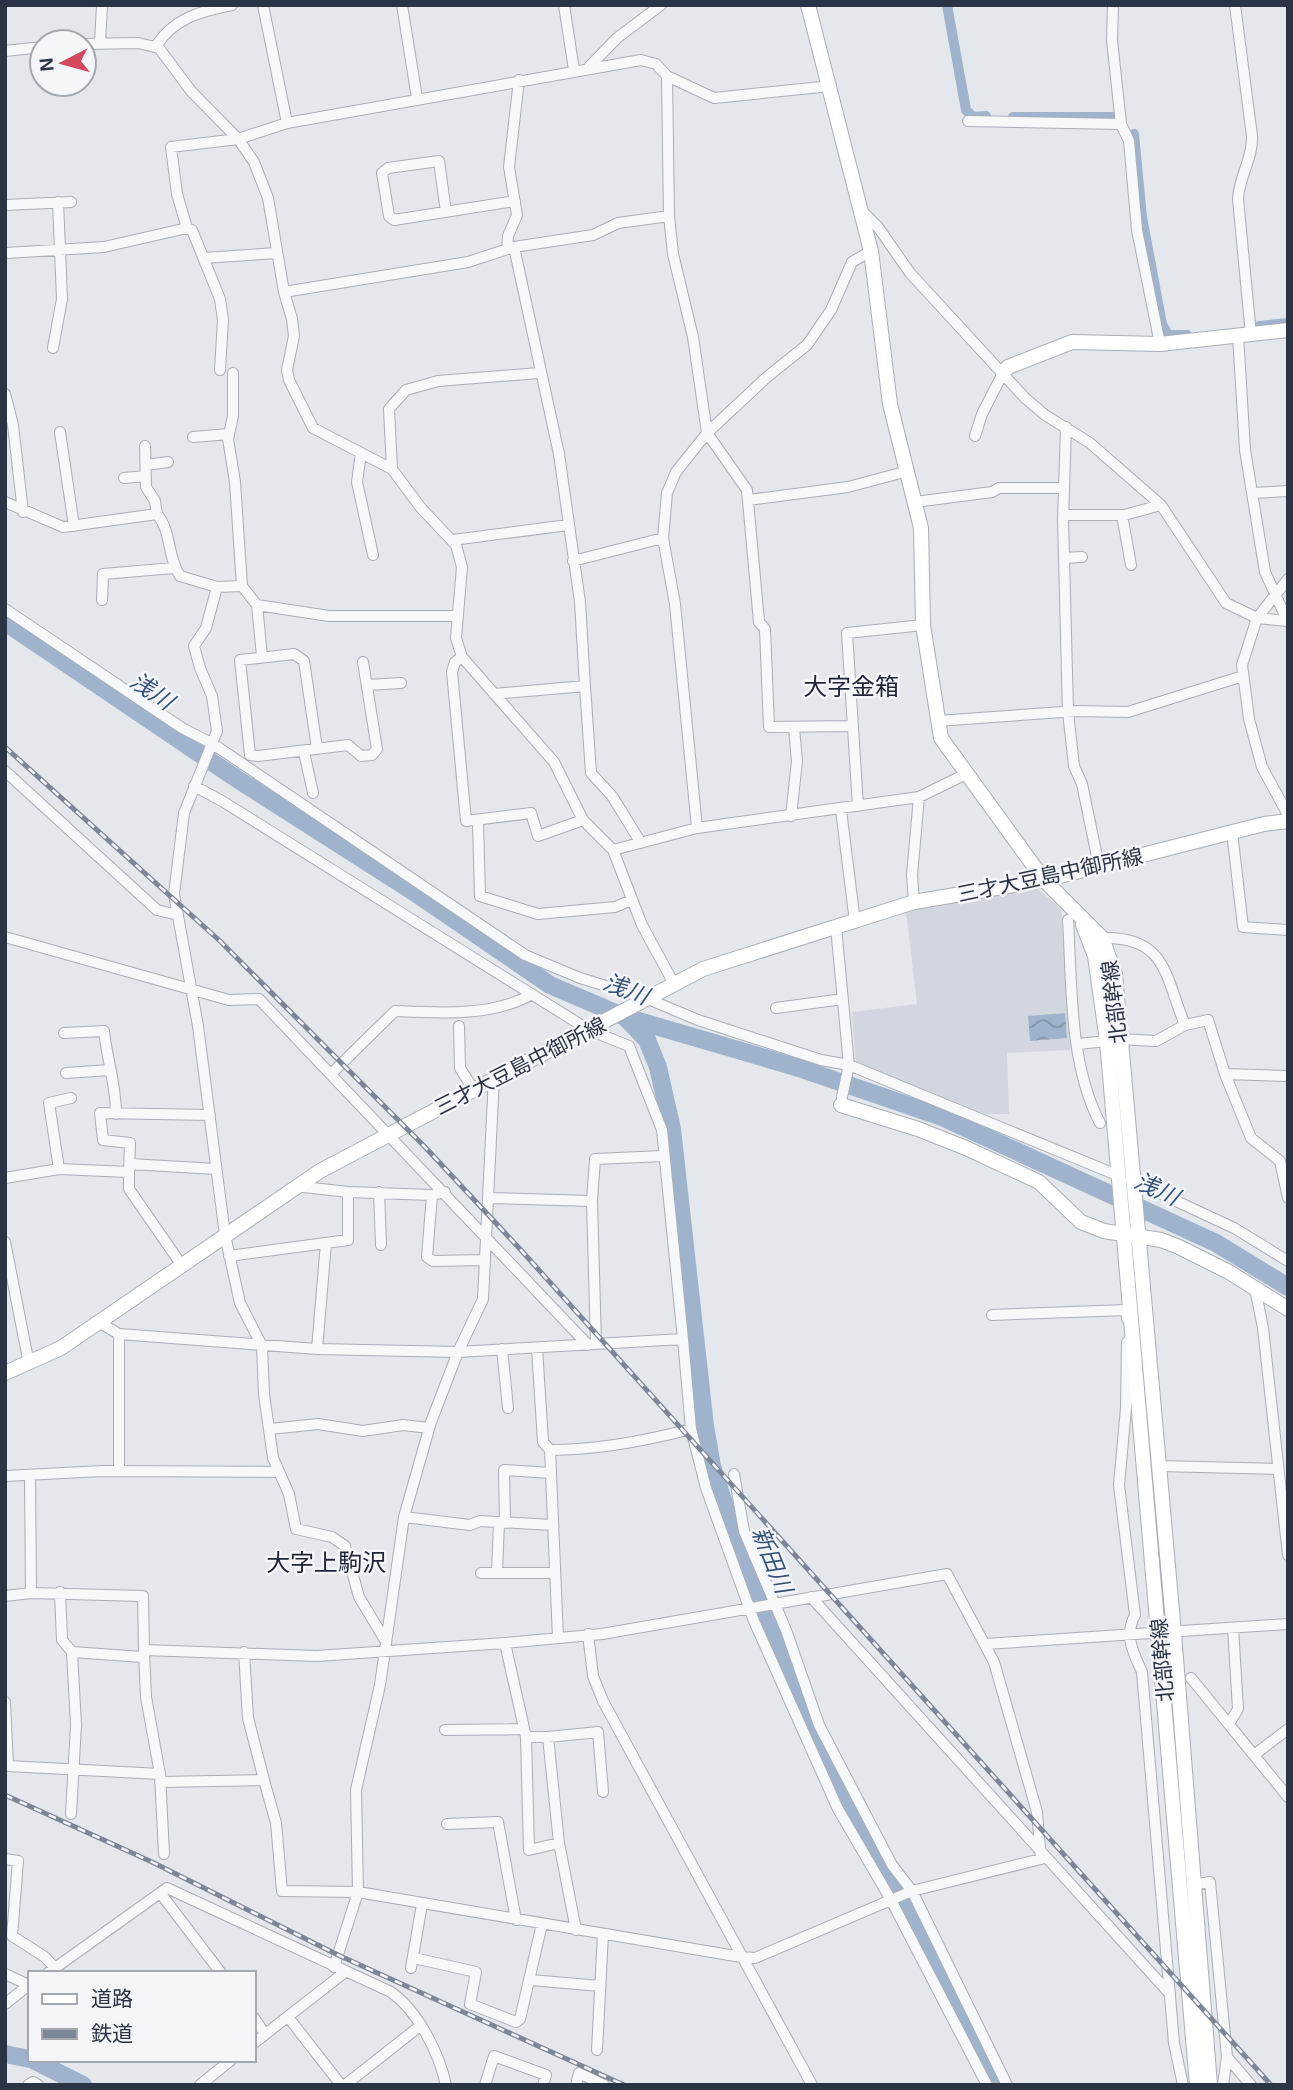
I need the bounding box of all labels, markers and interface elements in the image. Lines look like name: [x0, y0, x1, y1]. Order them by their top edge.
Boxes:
north arrow: [28, 28, 98, 98]
text: N: [35, 57, 58, 73]
water label: 浅川: [126, 667, 181, 716]
district label: 大字金箱: [803, 673, 899, 700]
street label: 三才大豆島中御所線: [955, 844, 1145, 906]
street label: 北部幹線: [1097, 959, 1131, 1045]
water label: 浅川: [600, 969, 655, 1010]
street label: 三才大豆島中御所線: [431, 1013, 609, 1119]
water label: 浅川: [1131, 1167, 1186, 1212]
water label: 新田川: [747, 1523, 798, 1600]
district label: 大字上駒沢: [266, 1549, 386, 1576]
street label: 北部幹線: [1147, 1617, 1177, 1703]
legend: [28, 1971, 256, 2062]
text: 道路: [91, 1987, 133, 2010]
text: 鉄道: [91, 2022, 133, 2045]

